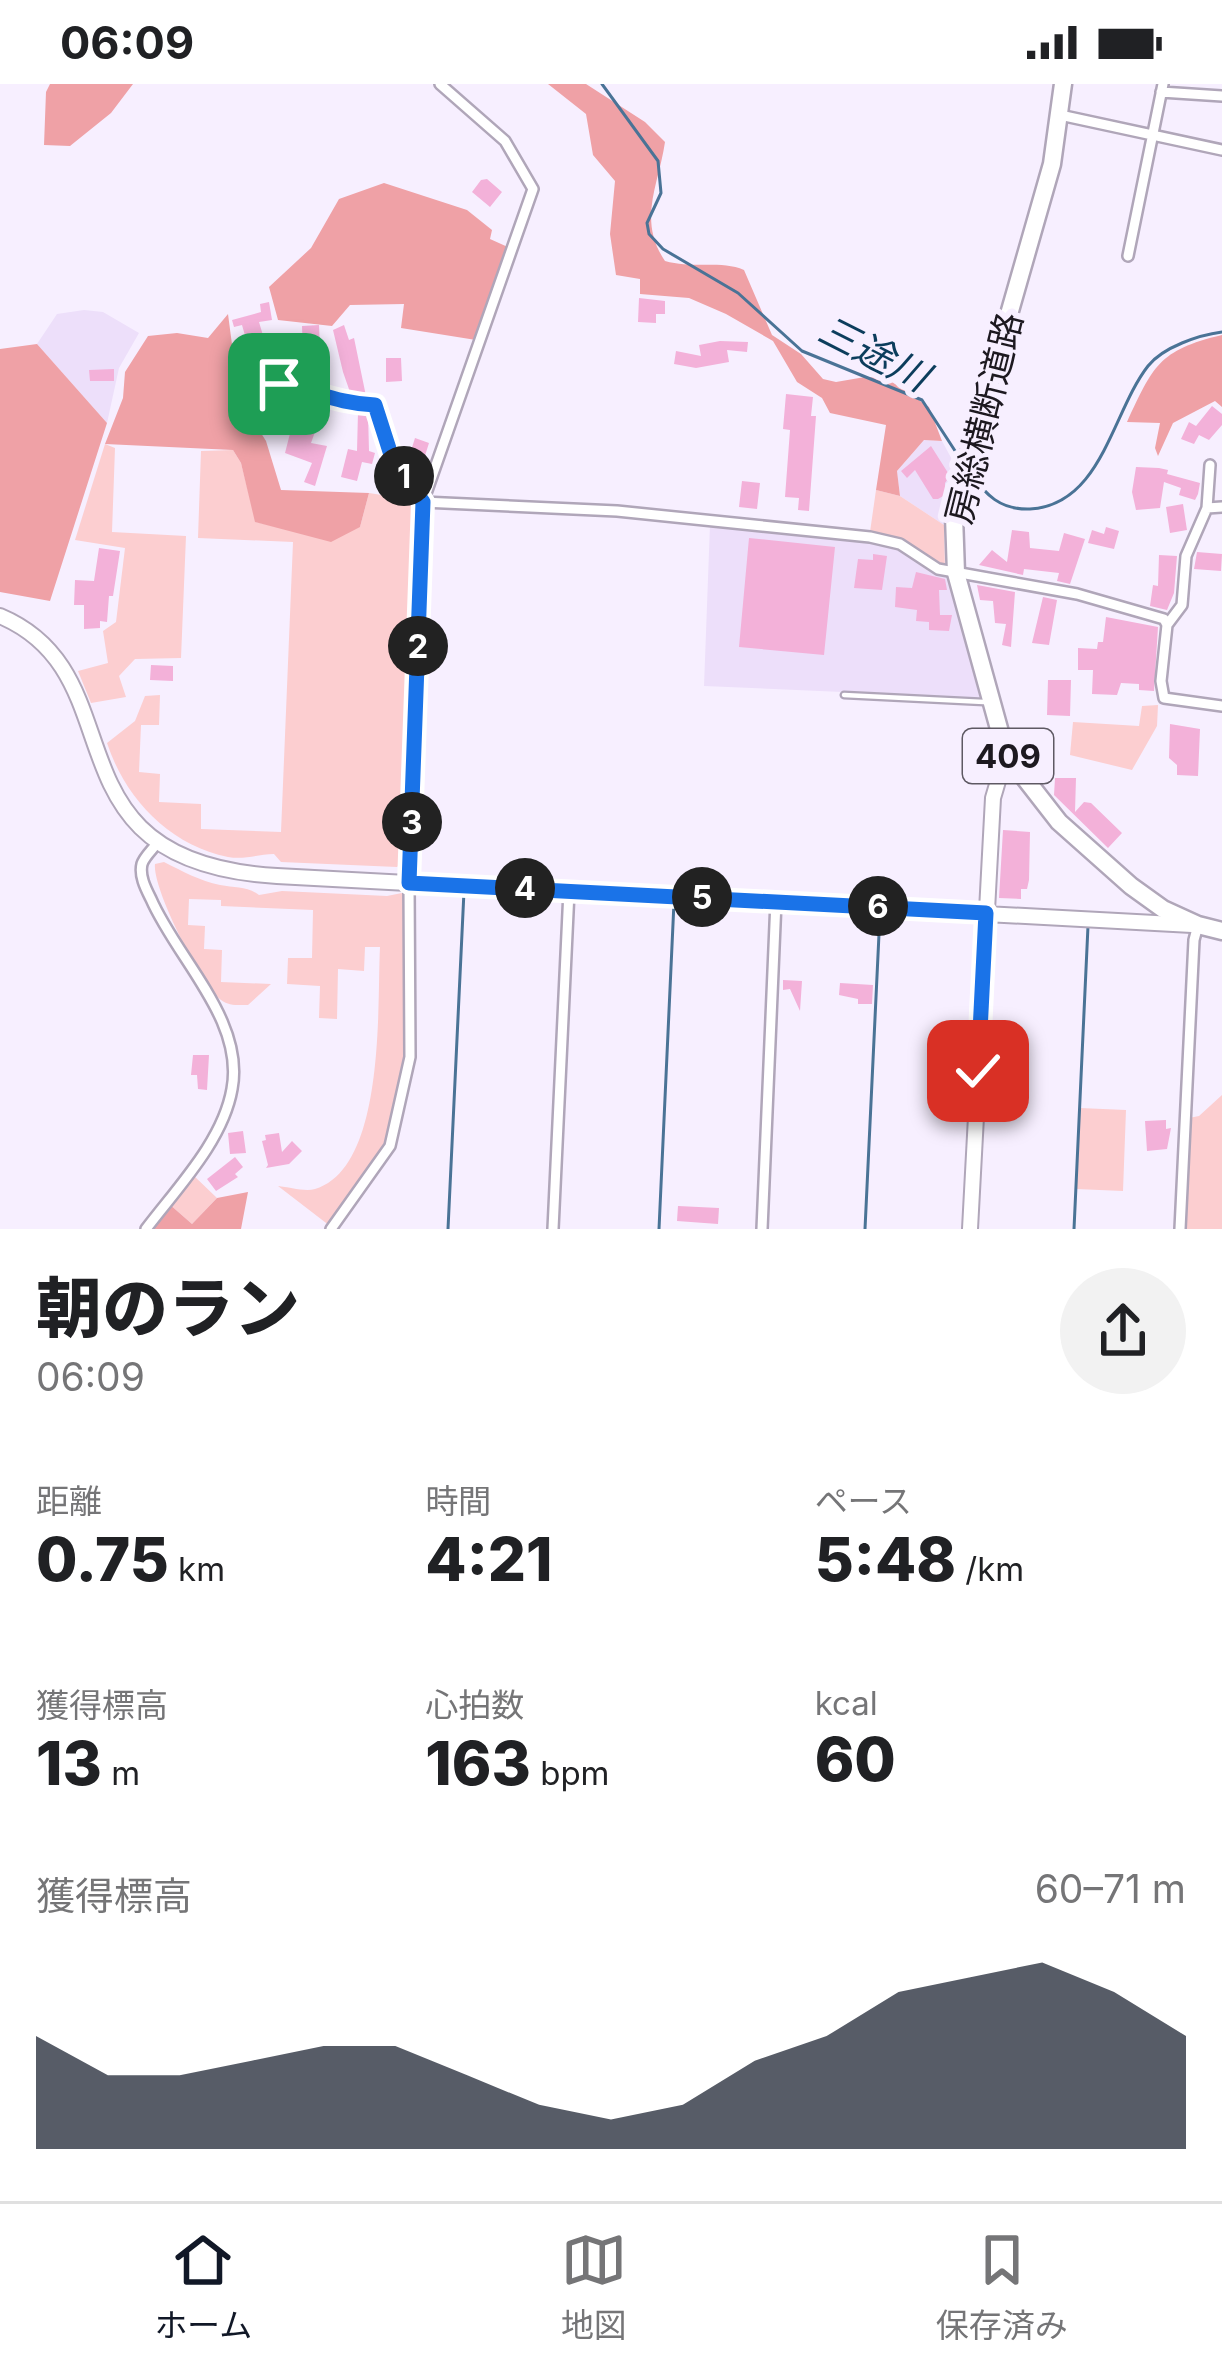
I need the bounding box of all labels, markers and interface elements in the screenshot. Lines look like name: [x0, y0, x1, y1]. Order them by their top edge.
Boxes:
text: 06:09: [60, 15, 194, 70]
water label: 三途川: [811, 305, 941, 402]
street label: 房総横断道路: [937, 308, 1031, 528]
pin: [228, 333, 330, 435]
icon: arrive: [246, 351, 312, 417]
pin: 1: [374, 446, 434, 506]
text: 1: [397, 456, 411, 496]
pin: 2: [388, 616, 448, 676]
text: 2: [408, 626, 428, 666]
road number: 409: [963, 729, 1053, 783]
pin: 3: [382, 792, 442, 852]
text: 3: [401, 802, 423, 842]
pin: 4: [495, 858, 555, 918]
pin: 5: [672, 867, 732, 927]
text: 4: [514, 868, 536, 908]
pin: 6: [848, 876, 908, 936]
text: 5: [691, 877, 713, 917]
text: 6: [867, 886, 889, 926]
pin: [927, 1020, 1029, 1122]
icon: check: [945, 1038, 1011, 1104]
text: 朝のラン: [36, 1268, 300, 1348]
button: share: [1060, 1268, 1186, 1394]
text: 06:09: [36, 1353, 145, 1400]
text: 距離: [36, 1481, 102, 1521]
text: 時間: [425, 1481, 491, 1521]
text: ペース: [815, 1481, 912, 1521]
text: 0.75: [36, 1523, 169, 1595]
text: 4:21: [425, 1523, 553, 1595]
text: 5:48: [815, 1523, 956, 1595]
text: km: [169, 1549, 225, 1589]
text: /km: [956, 1549, 1024, 1589]
text: kcal: [815, 1683, 878, 1723]
text: 獲得標高: [36, 1685, 168, 1725]
text: 心拍数: [425, 1685, 524, 1725]
text: 60: [815, 1723, 896, 1795]
text: 13: [36, 1727, 102, 1799]
text: 163: [425, 1727, 531, 1799]
text: m: [102, 1753, 140, 1793]
text: bpm: [531, 1753, 610, 1793]
text: 60–71 m: [1035, 1865, 1186, 1912]
text: 獲得標高: [36, 1872, 192, 1919]
tab: ホーム: [154, 2227, 252, 2347]
tab: 地図: [561, 2227, 627, 2347]
tab: 保存済み: [936, 2227, 1068, 2347]

